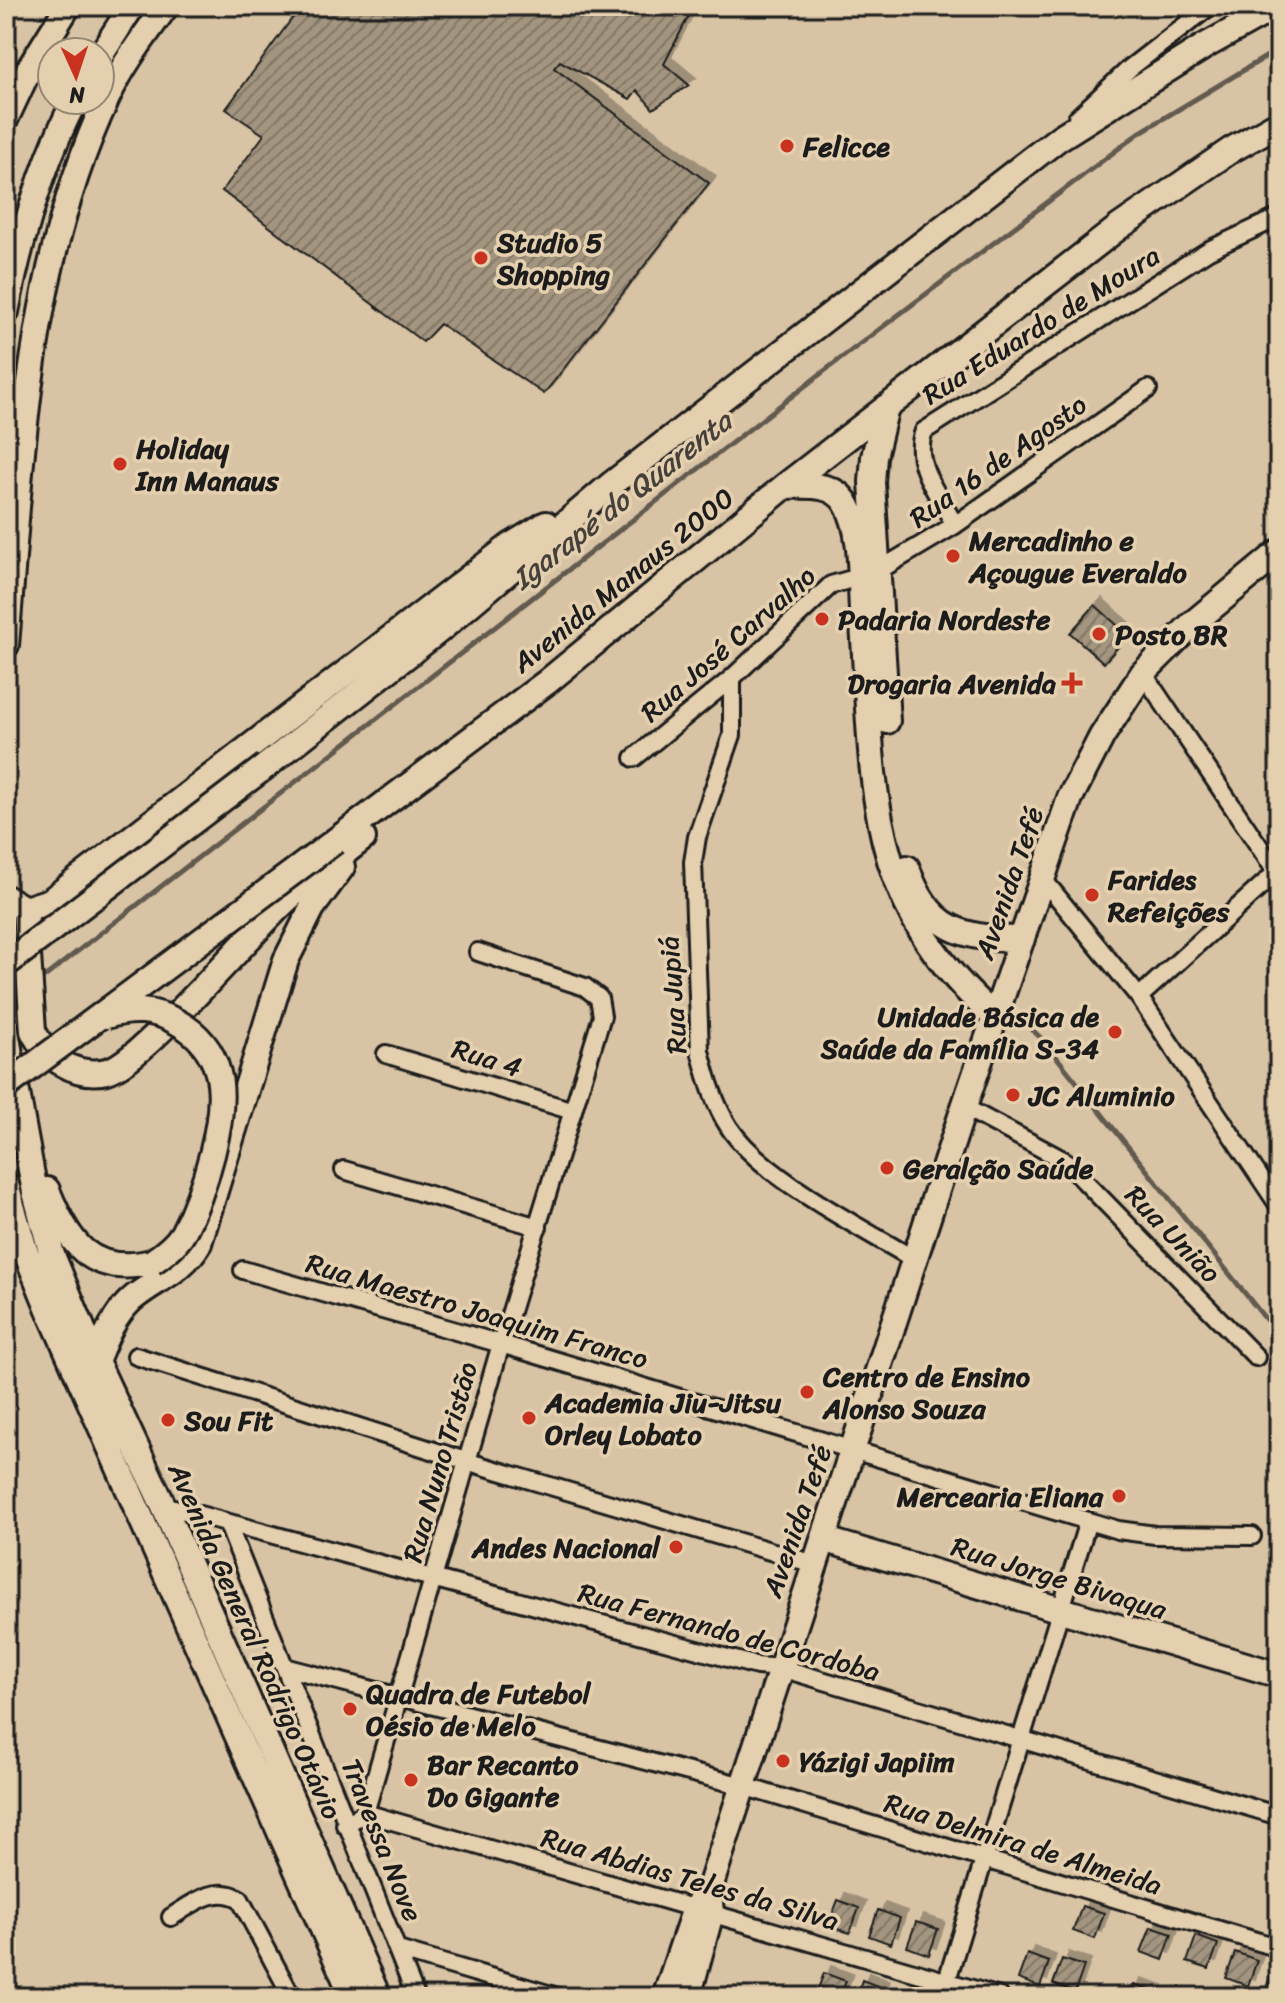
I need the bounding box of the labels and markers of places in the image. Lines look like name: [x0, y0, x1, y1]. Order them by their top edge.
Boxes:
place label: Felicce: [802, 122, 890, 171]
marker: Felicce: [778, 137, 796, 155]
place label: Studio 5 Shopping: [496, 218, 610, 299]
marker: Studio 5 Shopping: [472, 249, 490, 267]
place label: Holiday Inn Manaus: [134, 424, 280, 505]
marker: Holiday Inn Manaus: [111, 455, 129, 473]
place label: Mercadinho e Açougue Everaldo: [968, 516, 1188, 597]
marker: Mercadinho e Açougue Everaldo: [944, 547, 962, 565]
place label: Padaria Nordeste: [838, 595, 1051, 644]
marker: Padaria Nordeste: [813, 610, 831, 628]
place label: Posto BR: [1115, 610, 1228, 659]
marker: Posto BR: [1090, 625, 1108, 643]
place label: Drogaria Avenida: [847, 659, 1056, 708]
marker: Drogaria Avenida: [1063, 674, 1081, 692]
place label: Farides Refeições: [1107, 855, 1231, 936]
marker: Farides Refeições: [1083, 886, 1101, 904]
place label: Unidade Básica de Saúde da Família S-34: [820, 992, 1100, 1073]
marker: Unidade Básica de Saúde da Família S-34: [1106, 1023, 1124, 1041]
place label: JC Aluminio: [1027, 1071, 1175, 1120]
marker: JC Aluminio: [1004, 1086, 1022, 1104]
place label: Geralção Saúde: [903, 1144, 1094, 1193]
marker: Geralção Saúde: [878, 1159, 896, 1177]
place label: Centro de Ensino Alonso Souza: [822, 1352, 1031, 1433]
place label: Academia Jiu-Jitsu Orley Lobato: [544, 1378, 782, 1459]
marker: Centro de Ensino Alonso Souza: [798, 1383, 816, 1401]
place label: Sou Fit: [183, 1396, 274, 1445]
marker: Academia Jiu-Jitsu Orley Lobato: [520, 1409, 538, 1427]
marker: Sou Fit: [159, 1411, 177, 1429]
place label: Mercearia Eliana: [896, 1472, 1104, 1521]
marker: Mercearia Eliana: [1110, 1487, 1128, 1505]
place label: Andes Nacional: [471, 1523, 661, 1572]
marker: Andes Nacional: [667, 1538, 685, 1556]
place label: Quadra de Futebol Oésio de Melo: [366, 1669, 591, 1750]
marker: Quadra de Futebol Oésio de Melo: [341, 1700, 359, 1718]
place label: Yázigi Japiim: [799, 1737, 955, 1786]
place label: Bar Recanto Do Gigante: [427, 1740, 579, 1821]
marker: Yázigi Japiim: [774, 1752, 792, 1770]
marker: Bar Recanto Do Gigante: [402, 1771, 420, 1789]

